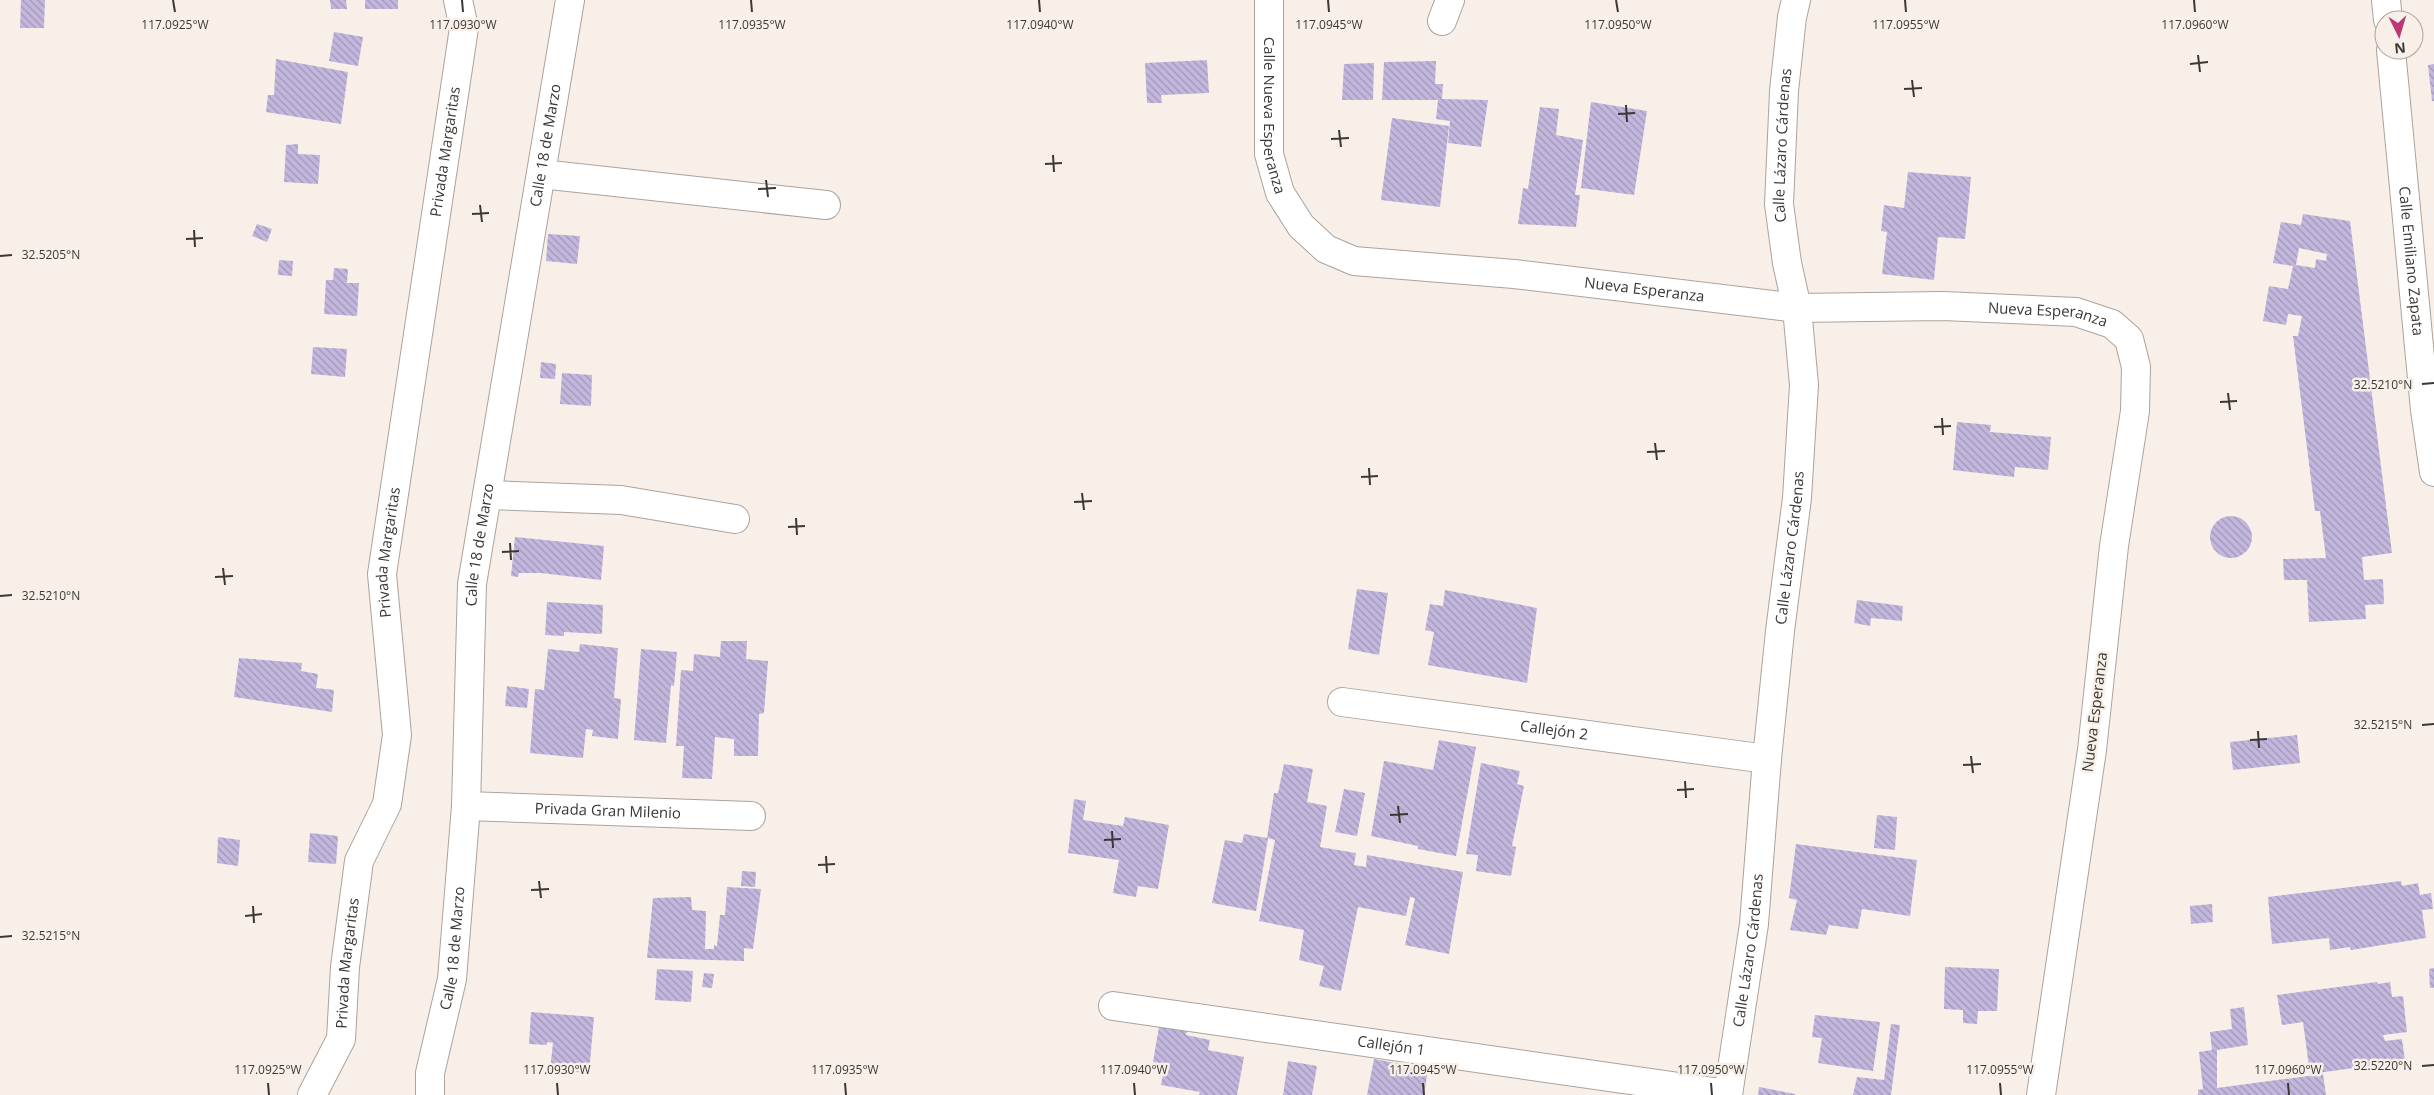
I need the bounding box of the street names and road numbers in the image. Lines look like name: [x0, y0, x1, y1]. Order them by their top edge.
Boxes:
street label: Calle Nueva Esperanza: [1260, 37, 1291, 196]
street label: Calle Lázaro Cárdenas: [1768, 67, 1795, 224]
street label: Calle 18 de Marzo: [524, 82, 565, 208]
street label: Privada Margaritas: [425, 85, 464, 218]
street label: Calle Emiliano Zapata: [2395, 185, 2429, 337]
street label: Nueva Esperanza: [1583, 272, 1706, 306]
street label: Nueva Esperanza: [1987, 297, 2110, 331]
street label: Calle Lázaro Cárdenas: [1770, 470, 1808, 626]
street label: Calle 18 de Marzo: [460, 482, 498, 607]
street label: Privada Margaritas: [371, 486, 404, 619]
street label: Nueva Esperanza: [2077, 651, 2111, 773]
street label: Callejón 2: [1519, 715, 1589, 744]
street label: Privada Gran Milenio: [534, 797, 681, 823]
street label: Calle Lázaro Cárdenas: [1727, 873, 1767, 1028]
street label: Calle 18 de Marzo: [434, 886, 468, 1012]
street label: Privada Margaritas: [331, 897, 363, 1029]
street label: Callejón 1: [1356, 1030, 1427, 1060]

